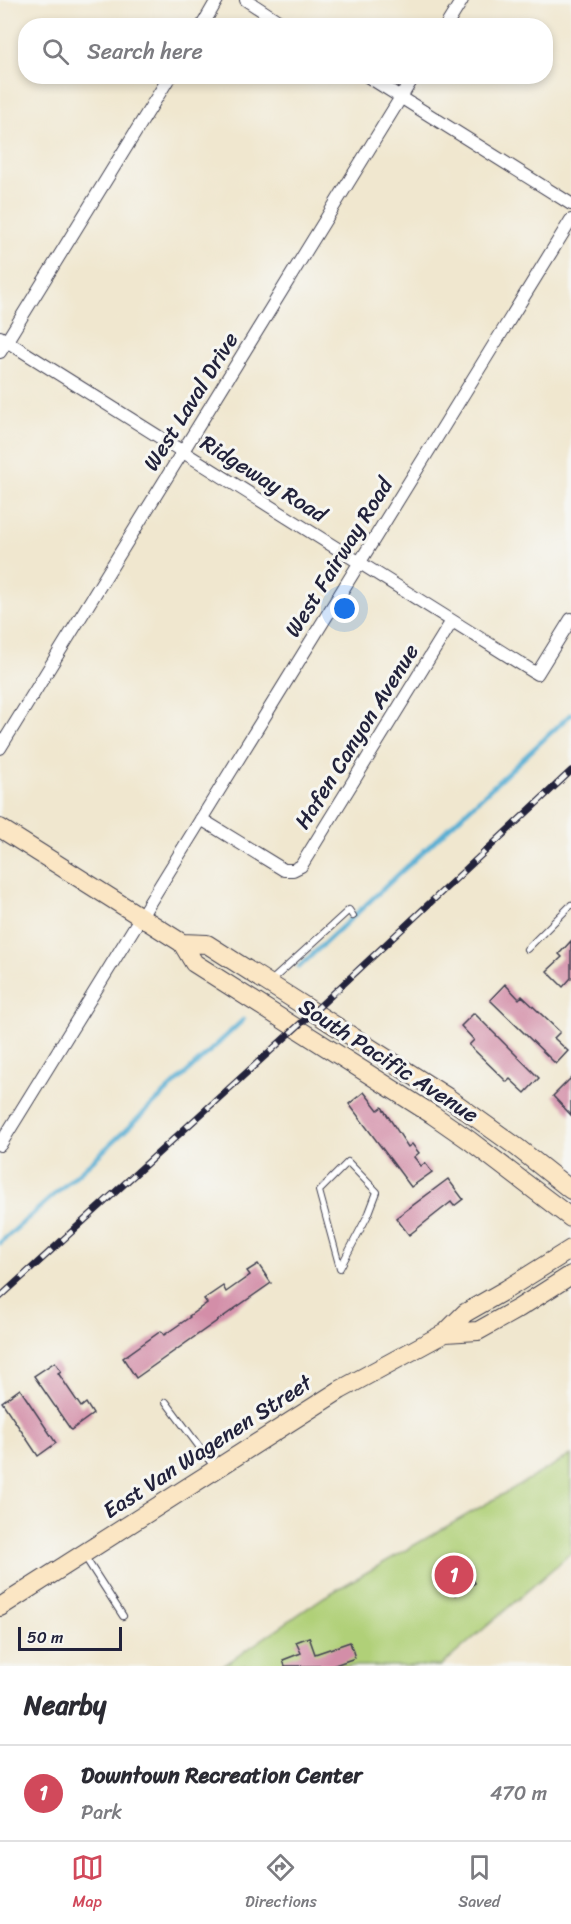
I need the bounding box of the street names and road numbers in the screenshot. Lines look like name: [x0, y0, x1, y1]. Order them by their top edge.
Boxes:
street label: West Laval Drive: [132, 324, 249, 479]
street label: Ridgeway Road: [192, 424, 336, 534]
street label: West Fairway Road: [274, 468, 404, 645]
street label: Hafen Canyon Avenue: [283, 636, 429, 837]
street label: South Pacific Avenue: [291, 987, 487, 1134]
street label: East Van Wagenen Street: [94, 1363, 321, 1529]

